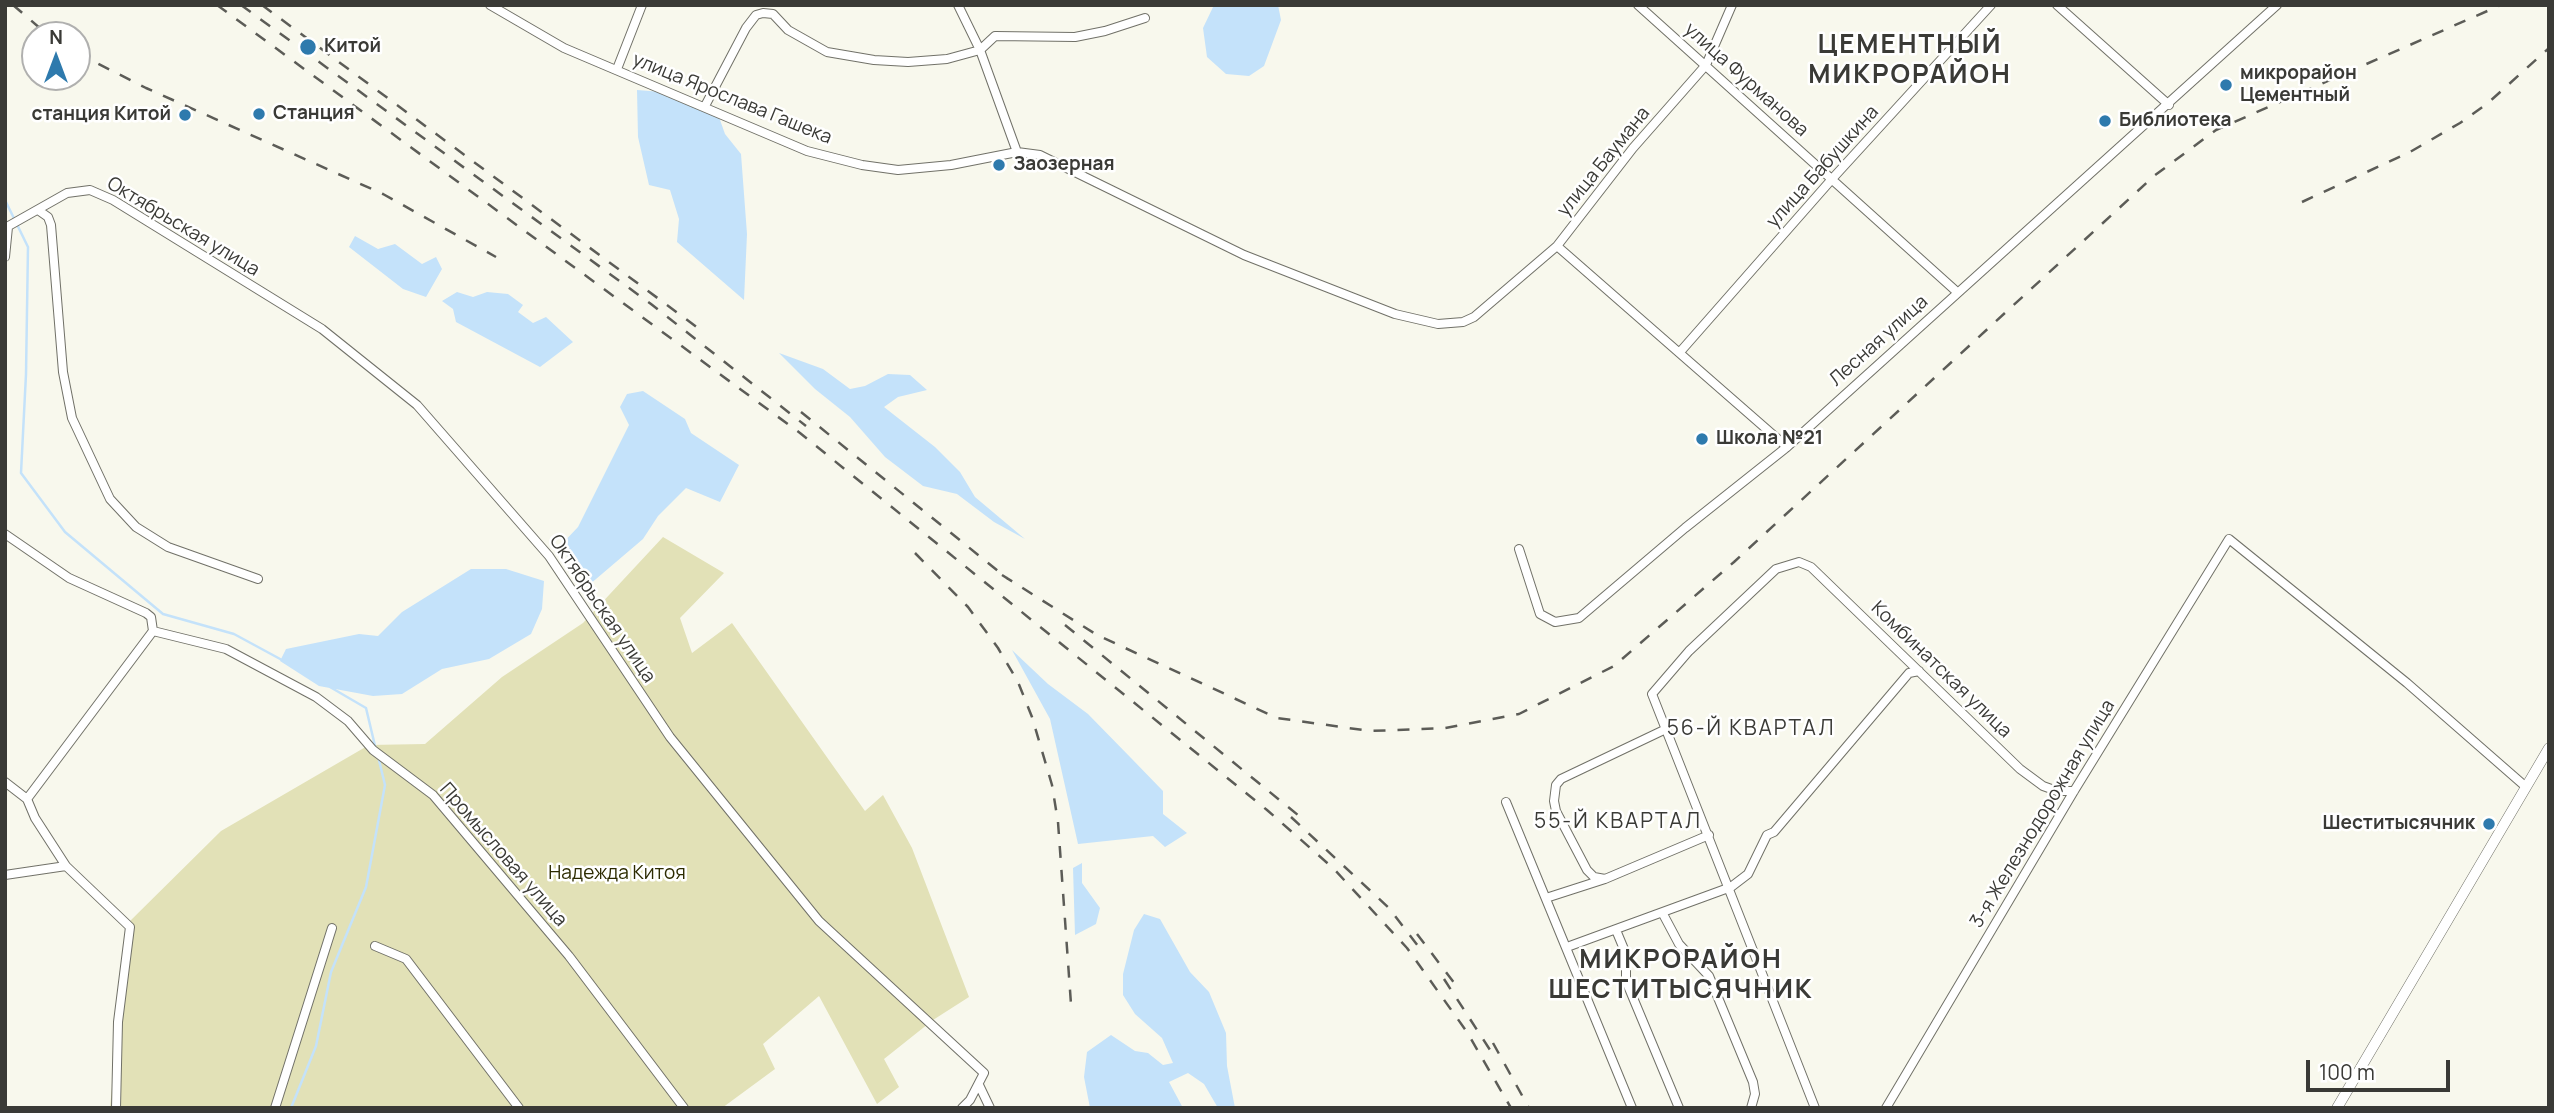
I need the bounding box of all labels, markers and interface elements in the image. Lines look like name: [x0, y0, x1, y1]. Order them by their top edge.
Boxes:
street label: улица Фурманова: [1679, 18, 1813, 142]
north arrow: [21, 21, 91, 91]
text: N: [49, 24, 63, 50]
district label: ЦЕМЕНТНЫЙ МИКРОРАЙОН: [1810, 30, 2010, 92]
place label: Китой: [324, 36, 381, 58]
marker: Китой: [298, 37, 318, 57]
street label: улица Ярослава Гашека: [629, 49, 835, 149]
place label: микрорайон Цементный: [2240, 63, 2357, 107]
marker: микрорайон Цементный: [2218, 77, 2234, 93]
street label: улица Бабушкина: [1762, 101, 1884, 233]
place label: Станция: [273, 103, 355, 125]
street label: улица Баумана: [1553, 103, 1655, 221]
place label: станция Китой: [32, 104, 171, 126]
marker: Станция: [251, 106, 267, 122]
marker: станция Китой: [177, 107, 193, 123]
place label: Библиотека: [2119, 110, 2231, 132]
marker: Библиотека: [2097, 113, 2113, 129]
place label: Заозерная: [1013, 154, 1115, 176]
marker: Заозерная: [991, 157, 1007, 173]
street label: Октябрьская улица: [103, 172, 263, 282]
street label: Лесная улица: [1825, 291, 1933, 391]
place label: Школа №21: [1716, 428, 1823, 450]
marker: Школа №21: [1694, 431, 1710, 447]
street label: Октябрьская улица: [544, 531, 660, 687]
street label: Комбинатская улица: [1866, 597, 2016, 743]
street label: 3-я Железнодорожная улица: [1966, 696, 2120, 932]
district label: 56-Й КВАРТАЛ: [1668, 716, 1834, 742]
street label: Промысловая улица: [434, 779, 572, 931]
district label: 55-Й КВАРТАЛ: [1536, 809, 1700, 835]
place label: Шеститысячник: [2323, 813, 2475, 835]
marker: Шеститысячник: [2481, 816, 2497, 832]
park label: Надежда Китоя: [548, 863, 686, 885]
district label: МИКРОРАЙОН ШЕСТИТЫСЯЧНИК: [1550, 945, 1812, 1006]
scale bar: [2309, 1046, 2452, 1090]
text: 100 m: [2319, 1058, 2375, 1086]

